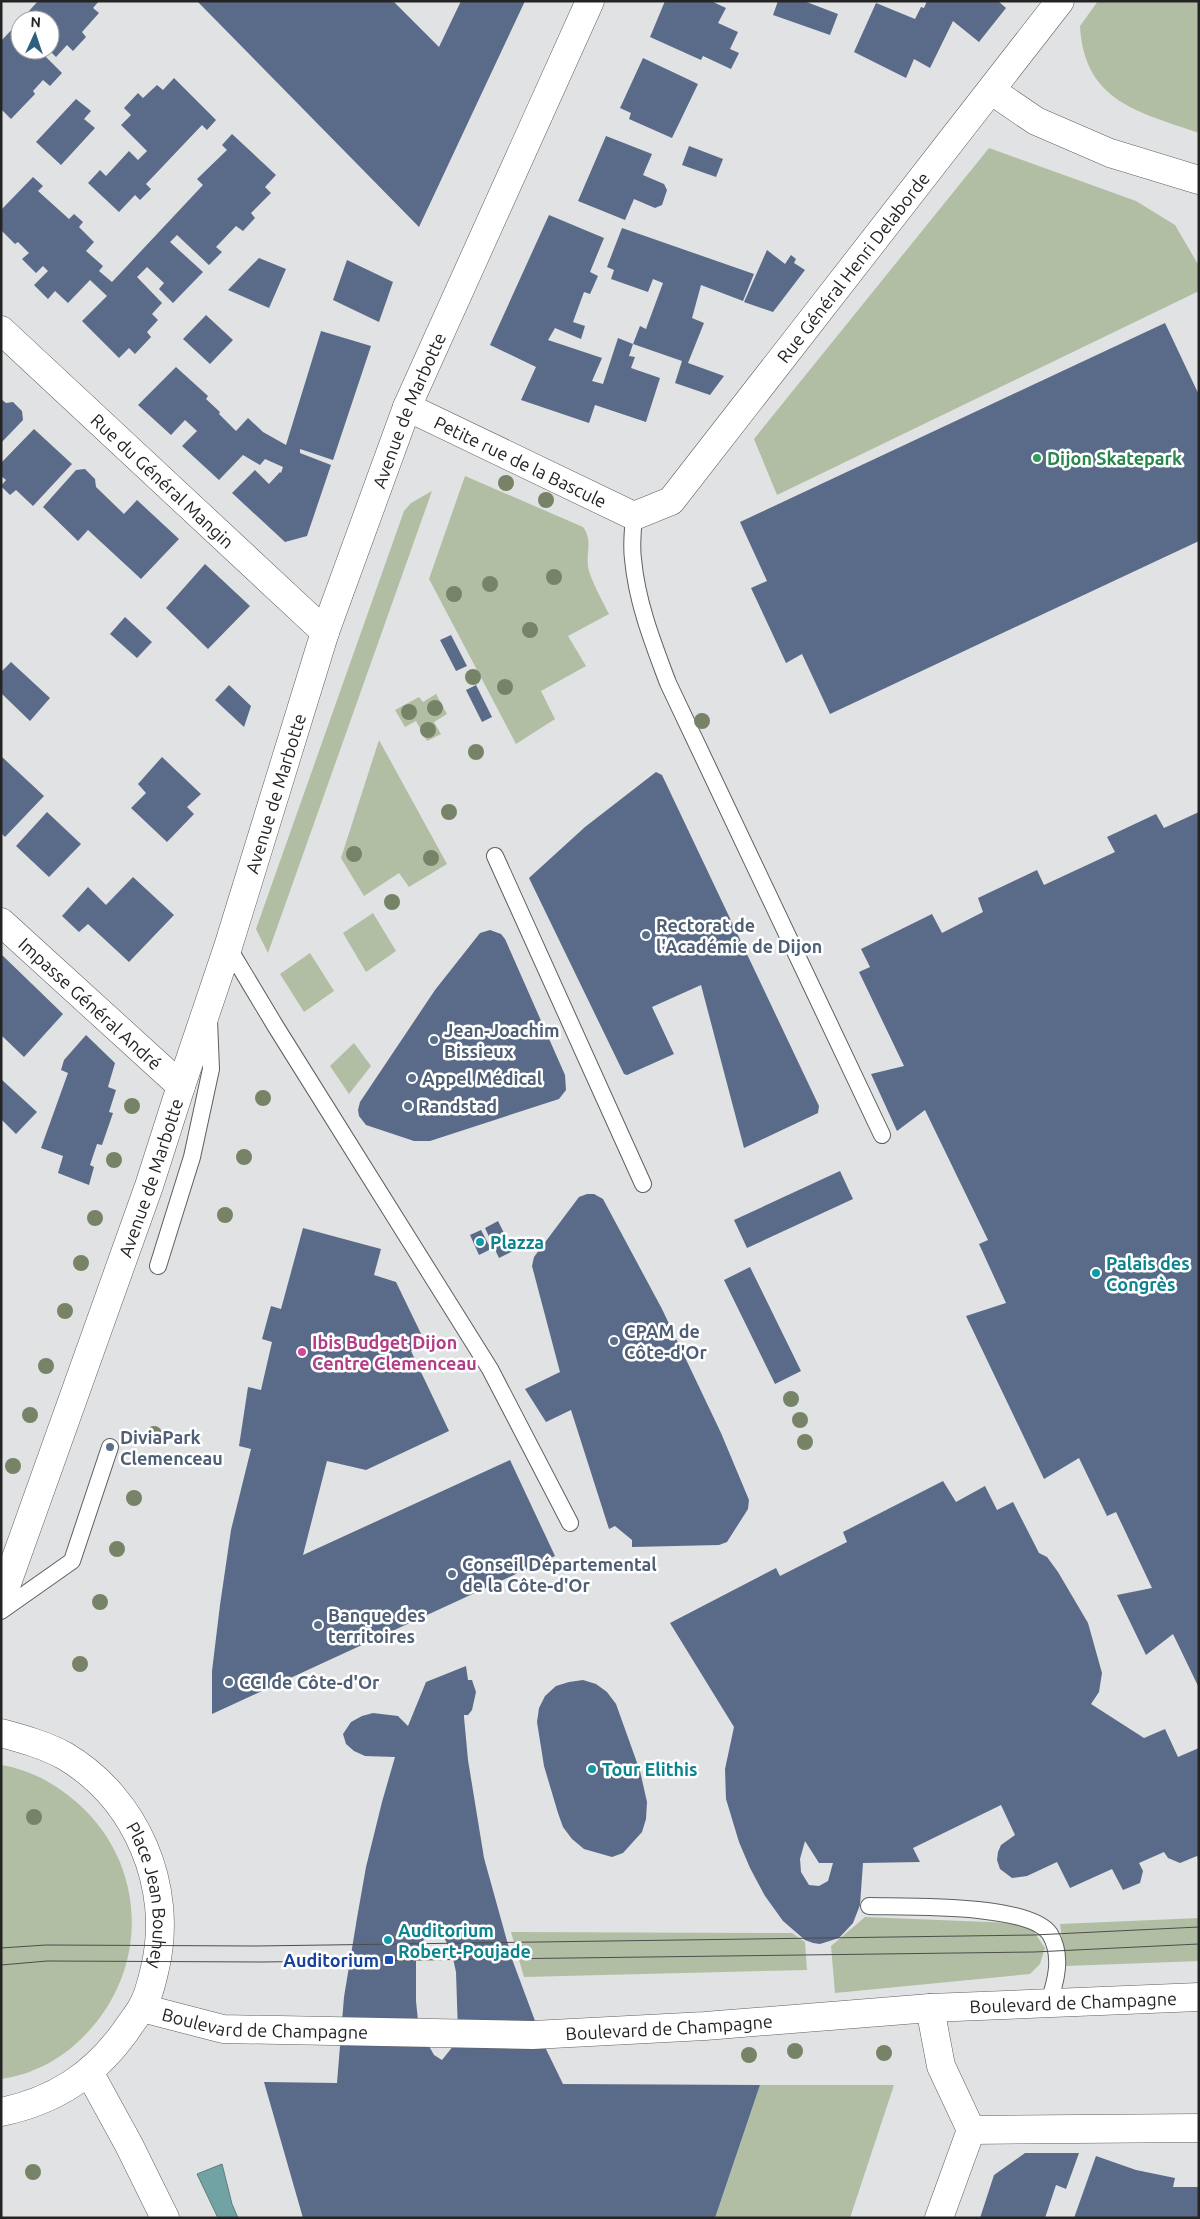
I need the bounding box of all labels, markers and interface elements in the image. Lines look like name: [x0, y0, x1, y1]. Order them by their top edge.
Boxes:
north arrow: [10, 10, 60, 60]
text: N: [30, 14, 41, 30]
street label: Rue Général Henri Delaborde: [773, 168, 933, 366]
street label: Avenue de Marbotte: [368, 329, 449, 491]
street label: Rue du Général Mangin: [87, 409, 238, 552]
street label: Petite rue de la Bascule: [431, 412, 610, 511]
place label: Dijon Skatepark: [1047, 448, 1182, 468]
marker: Dijon Skatepark: [1031, 452, 1043, 464]
street label: Avenue de Marbotte: [241, 711, 309, 876]
place label: Rectorat de l'Académie de Dijon: [656, 915, 822, 956]
marker: Rectorat de l'Académie de Dijon: [640, 929, 652, 941]
street label: Impasse Général André: [15, 933, 166, 1073]
place label: Jean-Joachim Bissieux: [444, 1020, 560, 1061]
marker: Jean-Joachim Bissieux: [428, 1034, 440, 1046]
place label: Appel Médical: [422, 1068, 543, 1088]
marker: Appel Médical: [406, 1072, 418, 1084]
street label: Avenue de Marbotte: [114, 1096, 186, 1260]
place label: Randstad: [418, 1096, 497, 1116]
marker: Randstad: [402, 1100, 414, 1112]
place label: Plazza: [490, 1232, 544, 1252]
marker: Plazza: [474, 1236, 486, 1248]
place label: Palais des Congrès: [1106, 1253, 1190, 1294]
marker: Palais des Congrès: [1090, 1267, 1102, 1279]
place label: CPAM de Côte-d'Or: [624, 1321, 707, 1362]
place label: Ibis Budget Dijon Centre Clemenceau: [312, 1332, 477, 1373]
marker: CPAM de Côte-d'Or: [608, 1335, 620, 1347]
marker: Ibis Budget Dijon Centre Clemenceau: [296, 1346, 308, 1358]
place label: DiviaPark Clemenceau: [120, 1427, 223, 1468]
marker: DiviaPark Clemenceau: [104, 1441, 116, 1453]
place label: Conseil Départemental de la Côte-d'Or: [462, 1554, 657, 1595]
marker: Conseil Départemental de la Côte-d'Or: [446, 1568, 458, 1580]
place label: Banque des territoires: [328, 1605, 426, 1646]
marker: Banque des territoires: [312, 1619, 324, 1631]
place label: CCI de Côte-d'Or: [239, 1672, 380, 1692]
marker: CCI de Côte-d'Or: [223, 1676, 235, 1688]
place label: Tour Elithis: [602, 1759, 698, 1779]
marker: Tour Elithis: [586, 1763, 598, 1775]
street label: Place Jean Bouhey: [123, 1818, 170, 1971]
place label: Auditorium Robert-Poujade: [398, 1920, 531, 1961]
marker: Auditorium Robert-Poujade: [382, 1934, 394, 1946]
place label: Auditorium: [283, 1950, 379, 1970]
marker: Auditorium: [383, 1954, 395, 1966]
street label: Boulevard de Champagne: [969, 1988, 1177, 2016]
street label: Boulevard de Champagne: [160, 2004, 368, 2042]
street label: Boulevard de Champagne: [565, 2011, 773, 2043]

